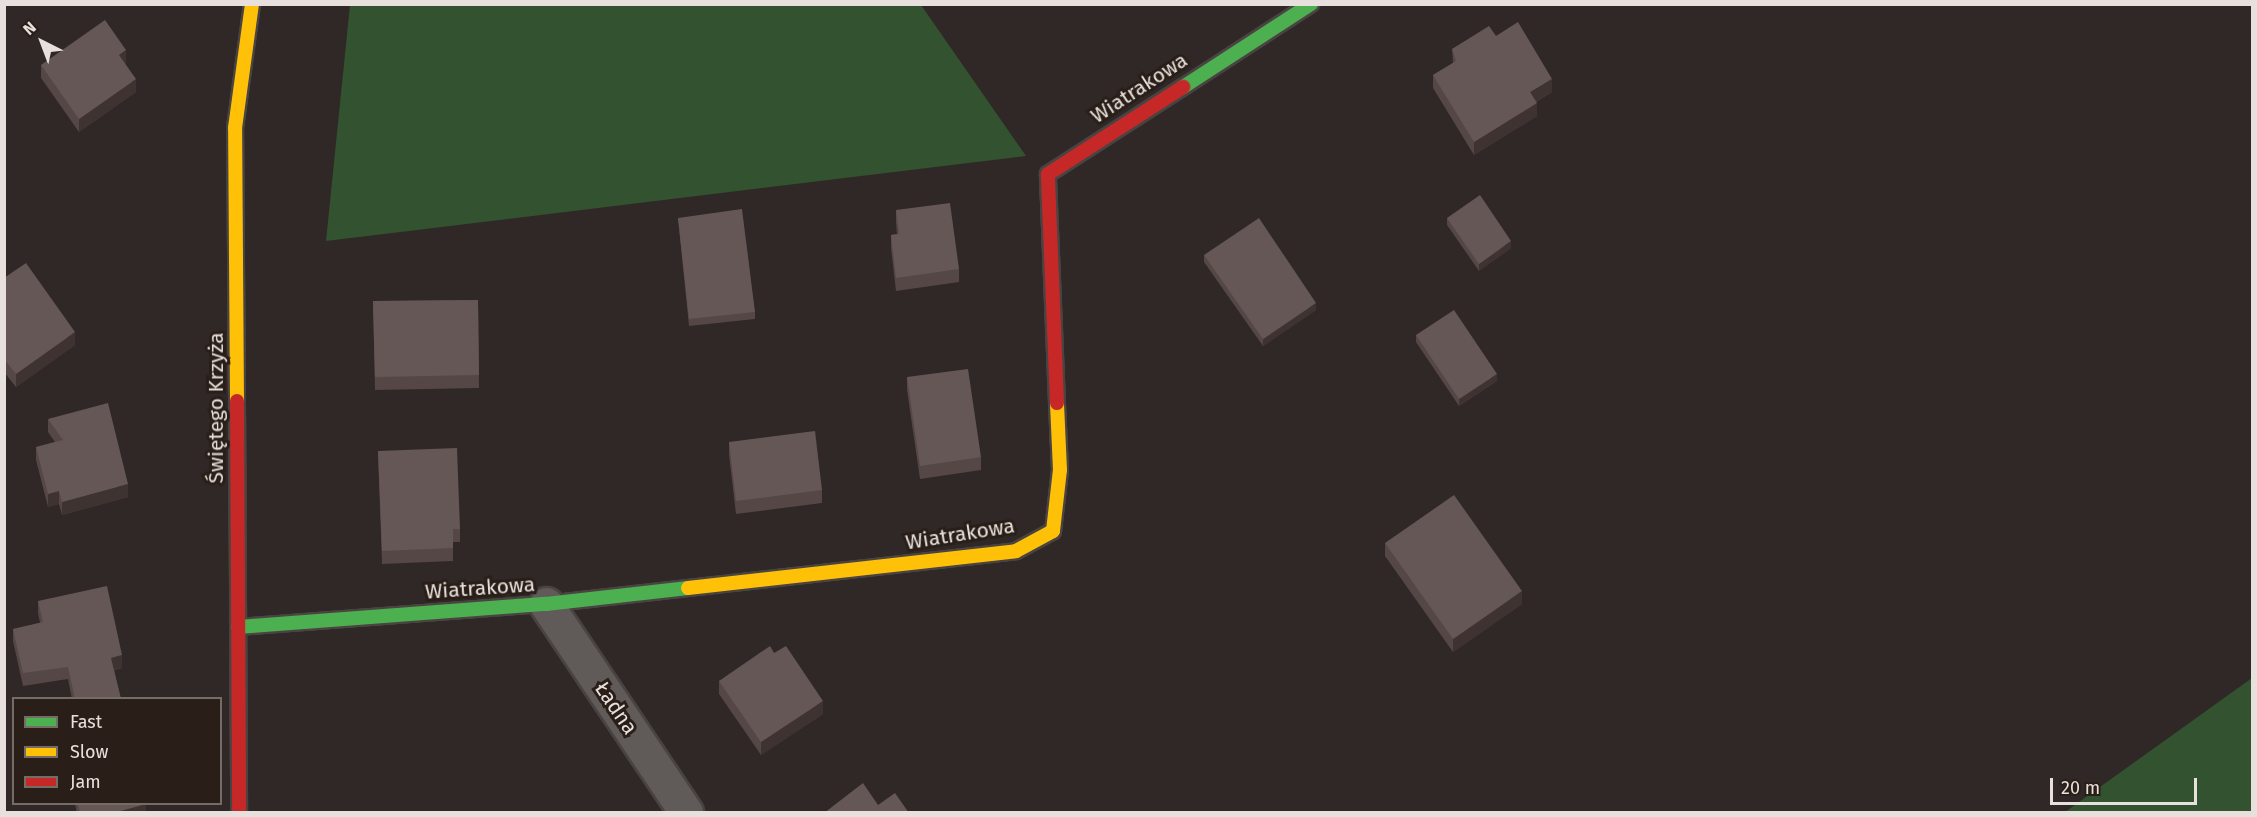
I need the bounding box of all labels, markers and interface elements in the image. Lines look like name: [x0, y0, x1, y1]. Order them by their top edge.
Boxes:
north arrow: [12, 12, 72, 72]
text: N: [19, 18, 40, 39]
street label: Wiatrakowa: [1086, 47, 1192, 129]
street label: Świętego Krzyża: [203, 332, 229, 484]
street label: Wiatrakowa: [904, 513, 1016, 555]
street label: Wiatrakowa: [424, 572, 536, 604]
street label: Ładna: [589, 677, 643, 739]
legend: [12, 697, 222, 805]
text: Fast: [70, 711, 102, 733]
text: Slow: [70, 741, 108, 763]
scale bar: [2053, 766, 2200, 804]
text: Jam: [70, 771, 101, 793]
text: 20 m: [2061, 777, 2100, 799]

